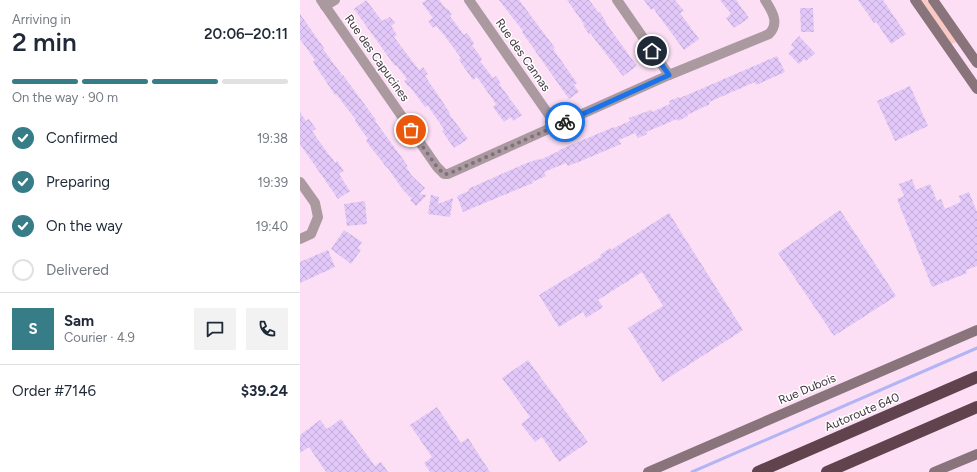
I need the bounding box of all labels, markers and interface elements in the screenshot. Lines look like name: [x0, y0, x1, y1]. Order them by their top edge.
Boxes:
text: Arriving in: [12, 12, 71, 27]
street label: Rue des Capucines: [342, 12, 412, 104]
street label: Rue des Cannas: [493, 16, 554, 94]
text: 20:06–20:11: [204, 25, 288, 43]
text: 2 min: [12, 26, 77, 58]
pin: [635, 34, 669, 68]
icon: home: [641, 40, 663, 62]
text: On the way · 90 m: [12, 90, 118, 105]
courier: [545, 102, 585, 142]
icon: bike: [554, 111, 576, 133]
pin: [394, 113, 428, 147]
icon: bag: [400, 119, 422, 141]
icon: check: [12, 127, 34, 149]
text: Confirmed: [46, 129, 118, 147]
text: 19:38: [257, 131, 288, 146]
icon: check: [12, 171, 34, 193]
text: Preparing: [46, 173, 110, 191]
text: 19:39: [258, 175, 288, 190]
icon: check: [12, 215, 34, 237]
text: On the way: [46, 217, 123, 235]
text: 19:40: [256, 219, 288, 234]
text: Delivered: [46, 261, 109, 279]
button: chat: [194, 308, 236, 350]
button: phone: [246, 308, 288, 350]
text: Sam: [64, 312, 94, 330]
text: S: [28, 320, 38, 338]
text: Courier · 4.9: [64, 330, 135, 345]
street label: Rue Dubois: [776, 370, 838, 407]
text: Order #7146: [12, 382, 96, 400]
text: $39.24: [241, 382, 288, 400]
street label: Autoroute 640: [822, 390, 902, 434]

